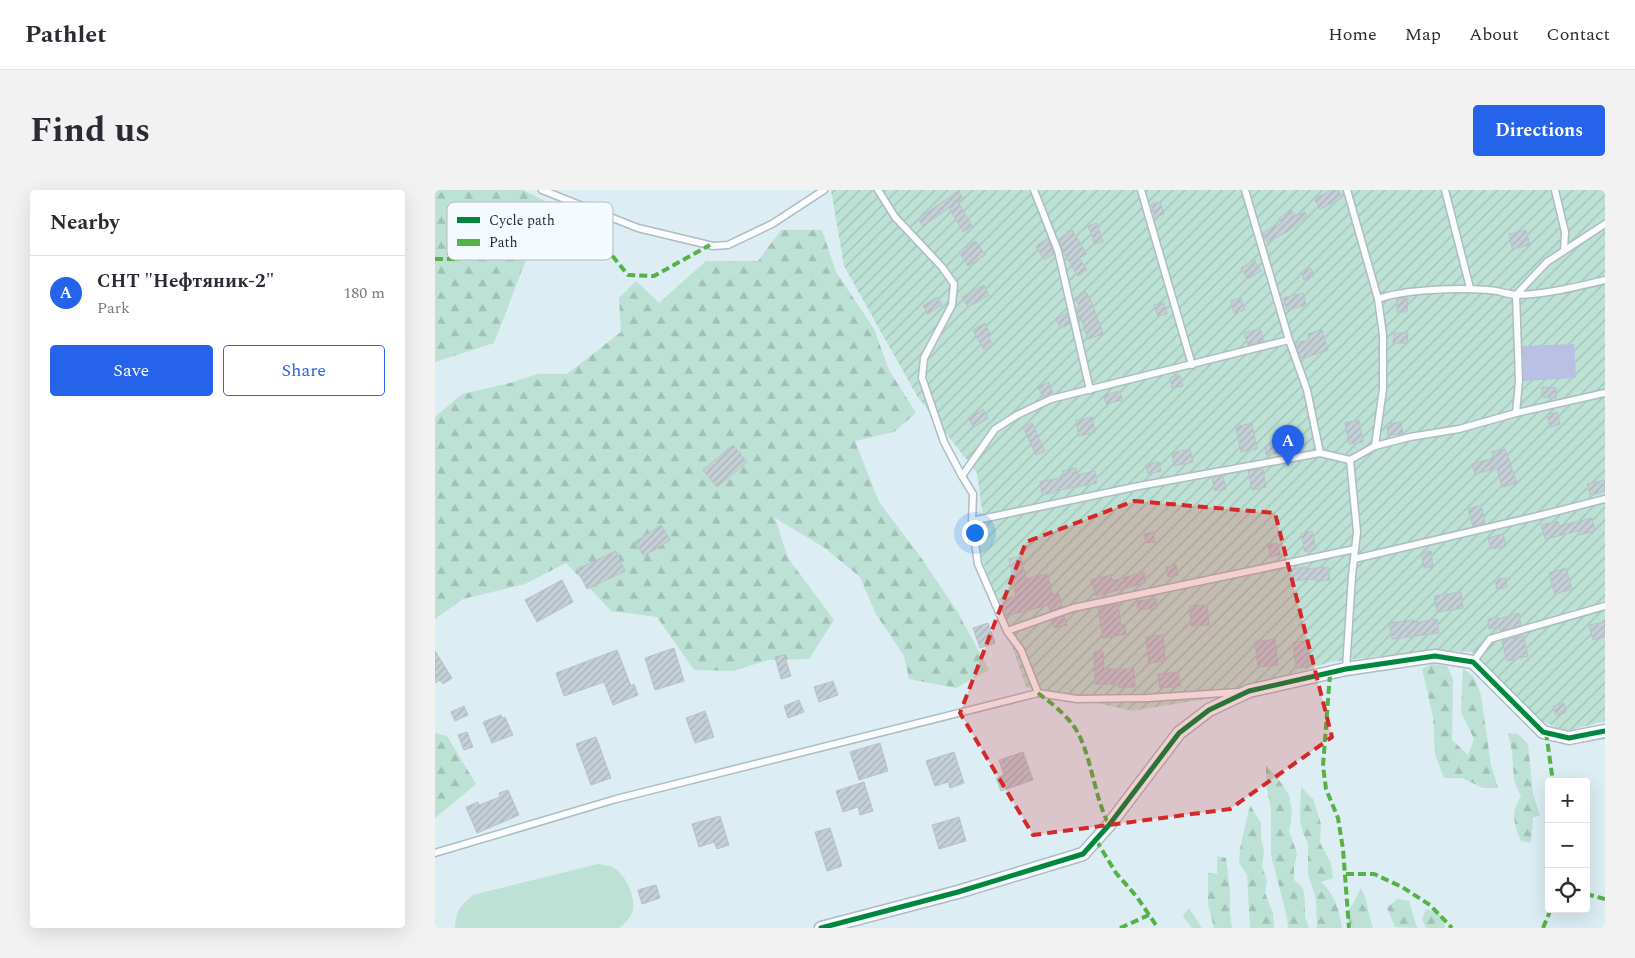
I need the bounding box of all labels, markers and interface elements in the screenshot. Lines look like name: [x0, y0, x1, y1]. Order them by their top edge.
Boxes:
text: Pathlet: [25, 17, 107, 53]
text: Home: [1328, 21, 1377, 48]
text: Map: [1405, 21, 1441, 48]
text: About: [1469, 21, 1519, 48]
text: Contact: [1547, 21, 1610, 48]
text: Find us: [30, 104, 150, 157]
button: Directions: [1473, 105, 1605, 156]
legend: [447, 202, 613, 260]
text: Nearby: [50, 207, 120, 239]
text: Cycle path: [489, 210, 555, 231]
text: Path: [489, 232, 518, 253]
text: СНТ "Нефтяник-2": [97, 267, 274, 296]
text: A: [60, 281, 72, 305]
text: 180 m: [343, 281, 385, 305]
text: Park: [97, 296, 130, 320]
button: Save: [50, 345, 213, 396]
button: Share: [223, 345, 385, 396]
pin: A: [1272, 425, 1304, 466]
your location: [962, 520, 988, 546]
map controls: [1545, 778, 1590, 913]
button: +: [1545, 778, 1590, 823]
button: −: [1545, 823, 1590, 868]
button: locate: [1545, 868, 1590, 913]

